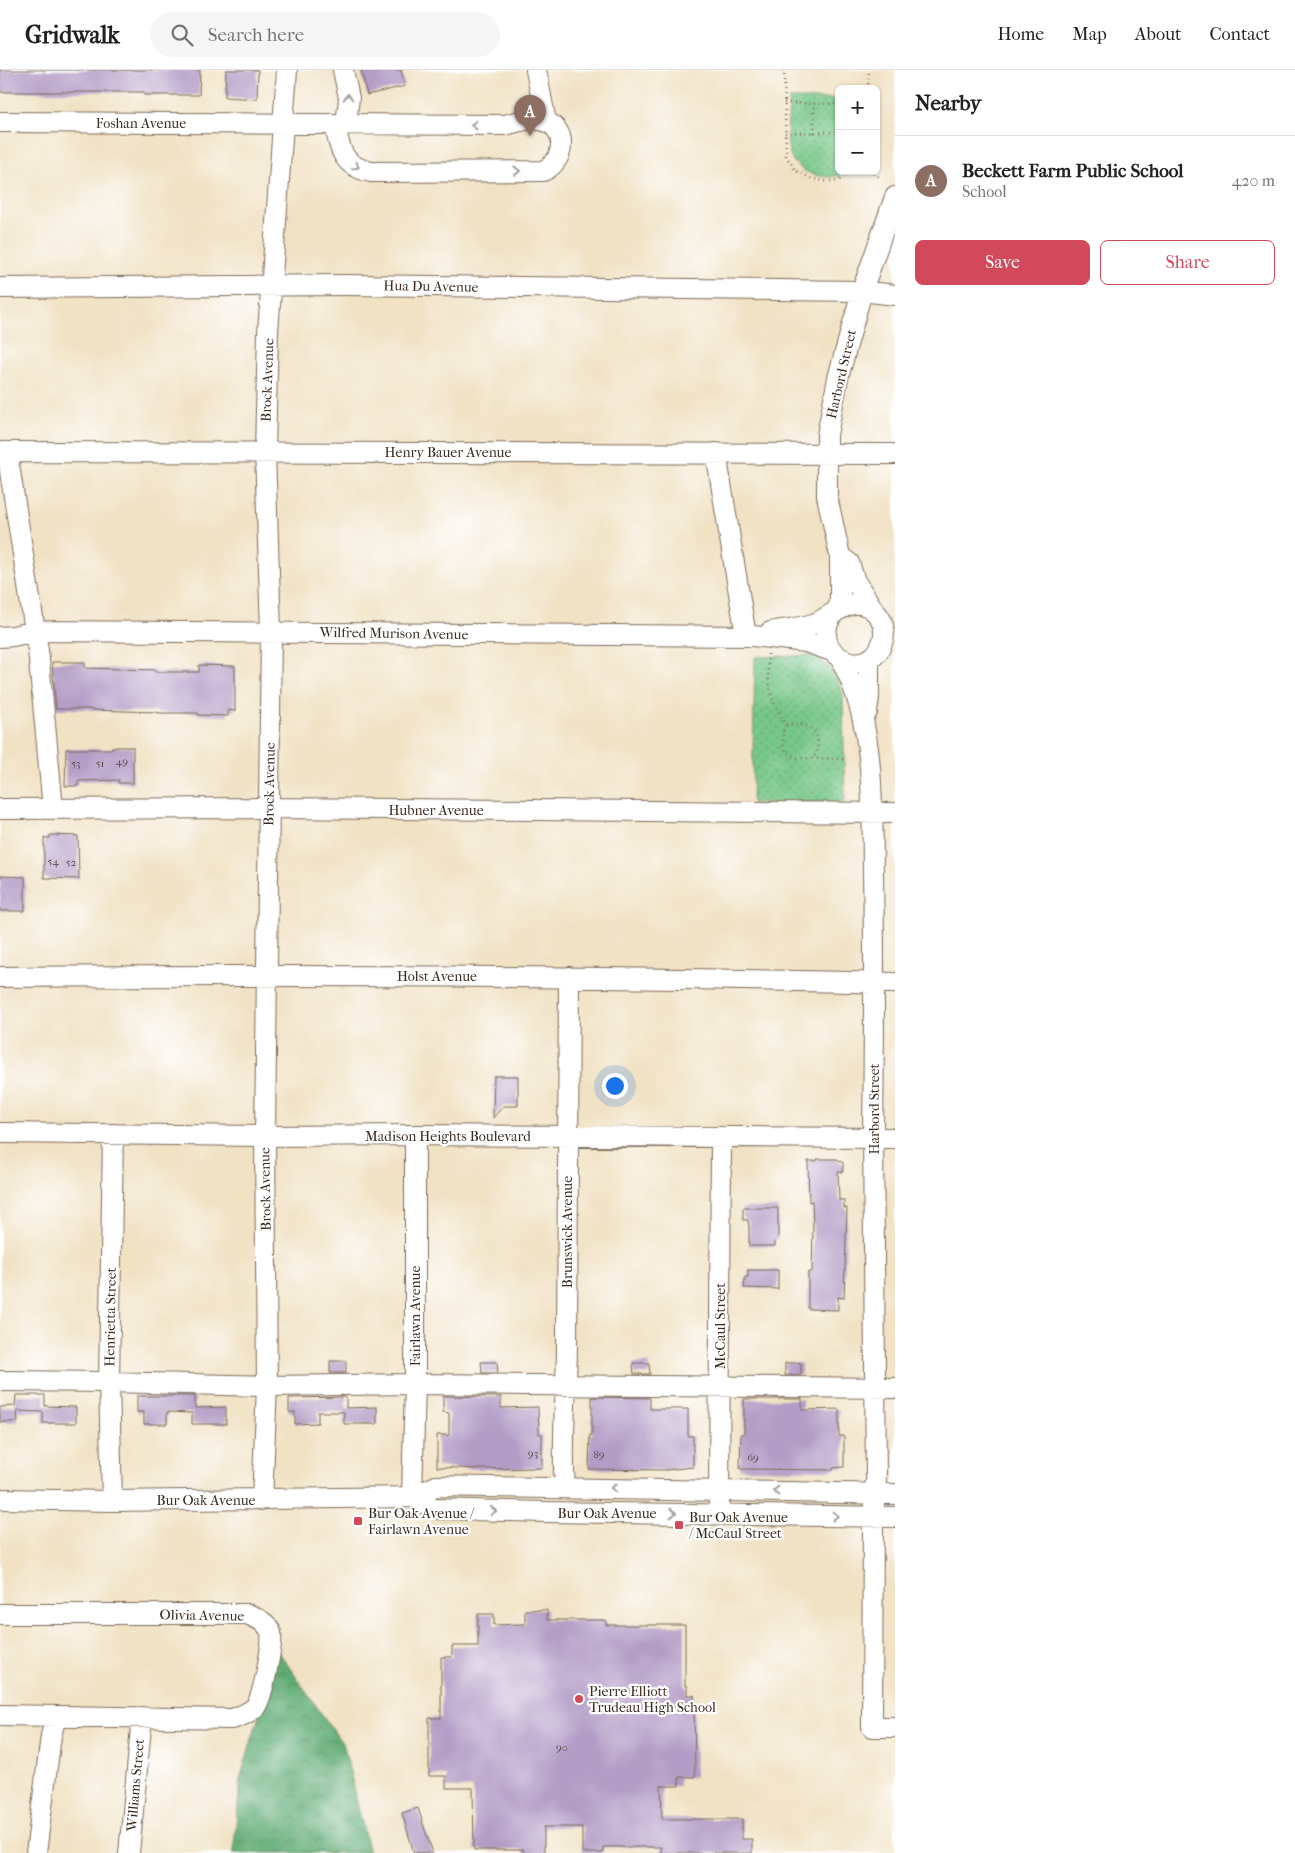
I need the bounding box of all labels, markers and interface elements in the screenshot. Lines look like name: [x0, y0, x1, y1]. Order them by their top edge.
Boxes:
search box: [150, 12, 500, 57]
text: Gridwalk: [25, 21, 120, 49]
icon: search: [168, 21, 196, 49]
text: Search here: [208, 24, 304, 46]
text: Home: [997, 24, 1044, 45]
text: Map: [1072, 24, 1107, 45]
text: About: [1135, 24, 1181, 45]
text: Contact: [1209, 24, 1270, 45]
map controls: [835, 85, 880, 175]
button: +: [835, 85, 880, 130]
text: Nearby: [915, 91, 981, 115]
one-way arrow: [343, 93, 353, 101]
pin: A: [514, 95, 546, 136]
street label: Foshan Avenue: [96, 115, 186, 132]
one-way arrow: [470, 120, 478, 130]
button: −: [835, 130, 880, 175]
one-way arrow: [350, 160, 359, 170]
text: Beckett Farm Public School: [962, 160, 1184, 182]
one-way arrow: [514, 166, 521, 176]
text: A: [926, 171, 936, 190]
text: 420 m: [1232, 171, 1275, 190]
text: School: [962, 182, 1007, 201]
button: Save: [915, 240, 1090, 285]
button: Share: [1100, 240, 1275, 285]
street label: Hua Du Avenue: [383, 277, 479, 296]
street label: Harbord Street: [823, 328, 860, 420]
street label: Brock Avenue: [258, 338, 277, 422]
street label: Henry Bauer Avenue: [385, 444, 511, 461]
street label: Wilfred Murison Avenue: [318, 624, 469, 643]
street label: Brock Avenue: [260, 742, 279, 826]
house number: 49: [116, 755, 128, 768]
house number: 53: [71, 757, 81, 770]
house number: 51: [96, 757, 104, 770]
street label: Hubner Avenue: [388, 802, 484, 819]
house number: 54: [47, 855, 59, 868]
house number: 52: [66, 856, 77, 869]
street label: Holst Avenue: [397, 968, 477, 985]
street label: Harbord Street: [866, 1063, 883, 1155]
your location: [602, 1073, 628, 1099]
street label: Madison Heights Boulevard: [365, 1128, 531, 1145]
street label: Brock Avenue: [256, 1147, 275, 1231]
street label: Brunswick Avenue: [559, 1176, 576, 1288]
street label: Fairlawn Avenue: [407, 1266, 424, 1366]
street label: Henrietta Street: [101, 1267, 120, 1367]
street label: McCaul Street: [712, 1283, 729, 1369]
house number: 93: [528, 1447, 538, 1460]
house number: 89: [593, 1448, 605, 1461]
house number: 69: [747, 1451, 759, 1464]
one-way arrow: [610, 1483, 618, 1493]
one-way arrow: [772, 1486, 780, 1497]
street label: Bur Oak Avenue: [157, 1492, 256, 1509]
place label: Bur Oak Avenue / Fairlawn Avenue: [368, 1505, 475, 1538]
street label: Bur Oak Avenue: [558, 1505, 657, 1522]
one-way arrow: [490, 1506, 497, 1516]
one-way arrow: [669, 1508, 677, 1519]
place label: Bur Oak Avenue / McCaul Street: [688, 1509, 788, 1542]
one-way arrow: [832, 1511, 840, 1521]
marker: Bur Oak Avenue / Fairlawn Avenue: [352, 1515, 364, 1527]
marker: Bur Oak Avenue / McCaul Street: [673, 1519, 685, 1531]
street label: Olivia Avenue: [159, 1606, 245, 1625]
place label: Pierre Elliott Trudeau High School: [589, 1683, 716, 1716]
marker: Pierre Elliott Trudeau High School: [573, 1693, 585, 1705]
street label: Williams Street: [123, 1738, 148, 1833]
house number: 90: [556, 1741, 568, 1754]

